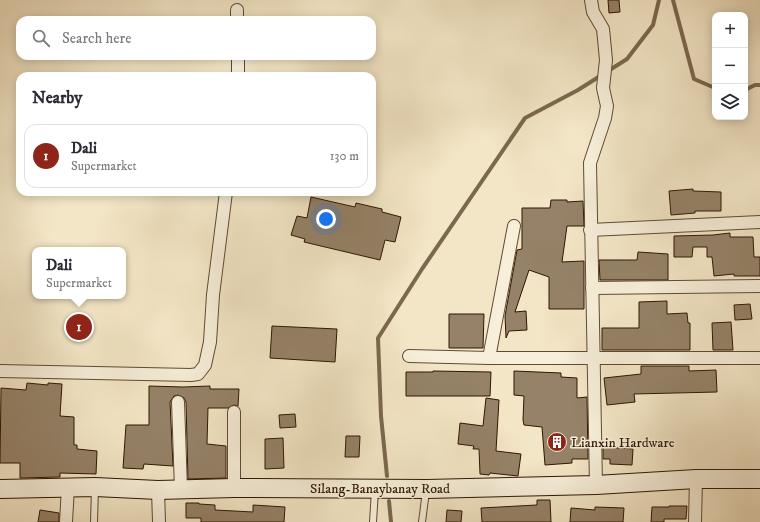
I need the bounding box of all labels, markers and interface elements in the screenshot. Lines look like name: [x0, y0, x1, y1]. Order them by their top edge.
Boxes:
map controls: [712, 12, 748, 120]
button: +: [712, 12, 748, 48]
search box: [16, 16, 376, 60]
icon: search: [30, 27, 52, 49]
text: Search here: [62, 29, 131, 48]
button: −: [712, 48, 748, 84]
button: layers: [712, 84, 748, 120]
text: Nearby: [32, 87, 82, 109]
text: Dali: [71, 139, 97, 158]
text: 1: [44, 148, 48, 164]
text: 130 m: [330, 148, 359, 164]
text: Supermarket: [71, 158, 137, 174]
your location: [316, 209, 336, 229]
popup: [32, 247, 126, 299]
text: Dali: [46, 256, 72, 275]
text: Supermarket: [46, 275, 112, 291]
pin: 1: [66, 312, 92, 342]
building icon: Lianxin Hardware: [546, 431, 568, 453]
place label: Lianxin Hardware: [571, 434, 675, 452]
street label: Silang-Banaybanay Road: [310, 480, 450, 498]

